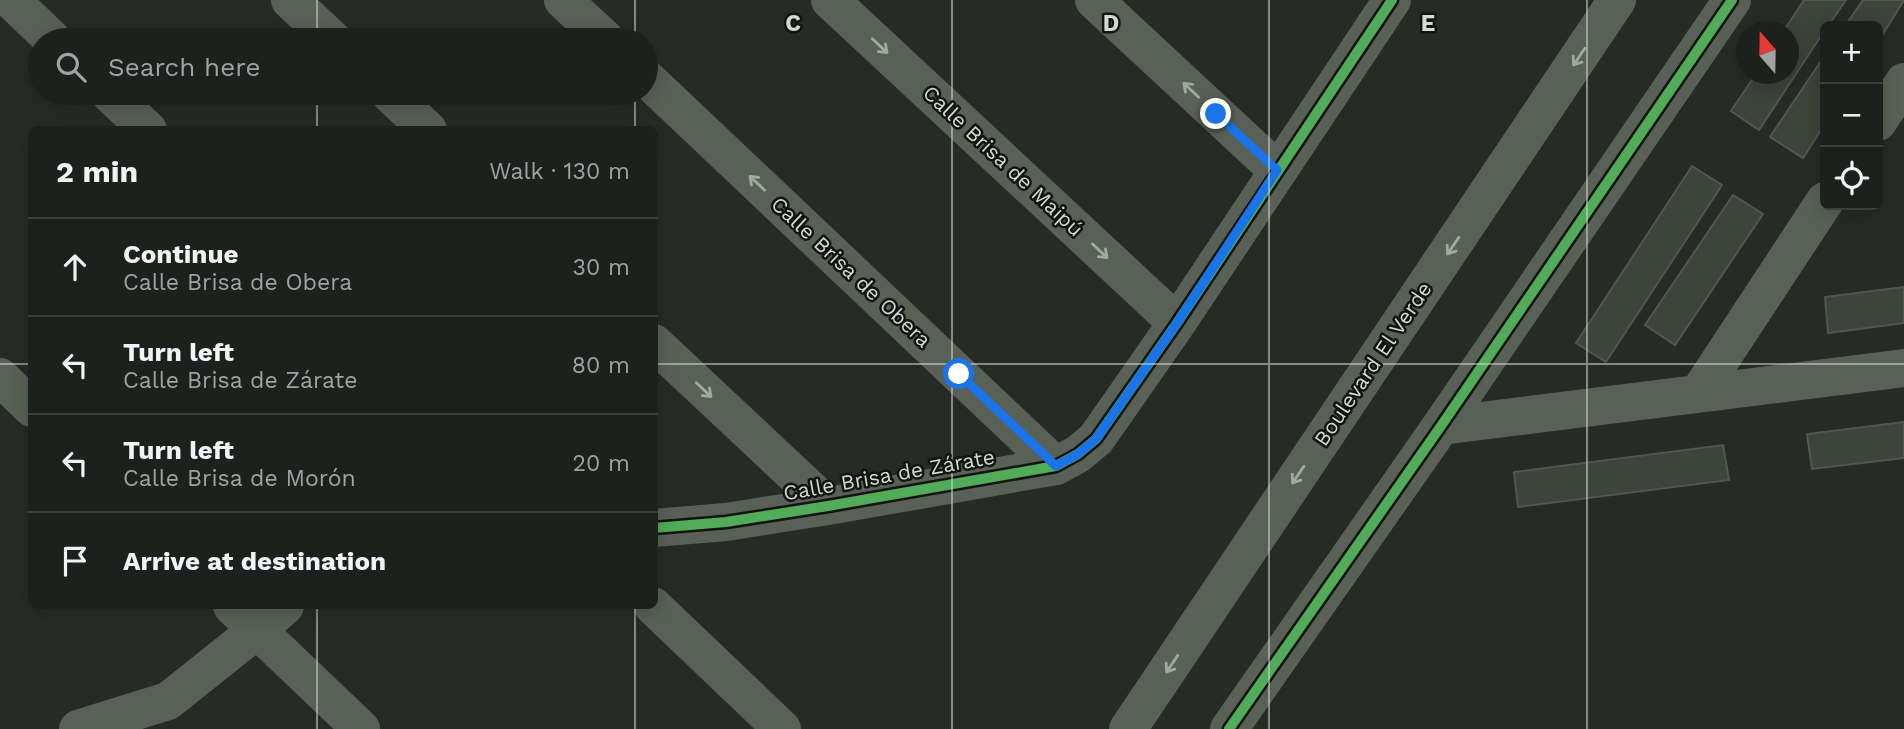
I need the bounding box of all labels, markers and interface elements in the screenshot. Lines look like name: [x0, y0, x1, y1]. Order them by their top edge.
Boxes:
text: C: [785, 10, 801, 37]
text: D: [1103, 10, 1119, 37]
text: E: [1421, 10, 1435, 37]
north arrow: [1736, 21, 1799, 84]
map controls: [1820, 21, 1883, 210]
button: +: [1820, 21, 1883, 84]
search box: [28, 28, 658, 105]
one-way arrow: [871, 38, 888, 55]
one-way arrow: [1572, 46, 1586, 66]
icon: search: [52, 48, 90, 86]
text: Search here: [108, 52, 260, 82]
street label: Calle Brisa de Maipú: [918, 80, 1089, 241]
one-way arrow: [1183, 82, 1200, 99]
button: −: [1820, 84, 1883, 147]
route end: [1200, 98, 1231, 129]
button: locate: [1820, 147, 1883, 210]
text: 2 min: [56, 154, 138, 189]
text: Walk · 130 m: [489, 158, 630, 185]
one-way arrow: [749, 175, 766, 192]
street label: Calle Brisa de Obera: [766, 191, 937, 352]
one-way arrow: [1445, 235, 1459, 255]
text: Continue: [123, 239, 239, 269]
one-way arrow: [1091, 243, 1108, 260]
icon: ahead: [56, 248, 94, 286]
text: 30 m: [573, 254, 630, 281]
text: Calle Brisa de Obera: [123, 269, 352, 296]
street label: Boulevard El Verde: [1308, 277, 1437, 450]
text: Turn left: [123, 337, 234, 367]
icon: left: [56, 346, 94, 384]
text: 80 m: [572, 352, 630, 379]
route start: [943, 358, 974, 389]
text: Calle Brisa de Zárate: [123, 367, 358, 394]
one-way arrow: [695, 381, 712, 398]
text: Turn left: [123, 435, 234, 465]
icon: left: [56, 444, 94, 482]
street label: Calle Brisa de Zárate: [781, 444, 997, 505]
text: 20 m: [573, 450, 630, 477]
text: Calle Brisa de Morón: [123, 465, 356, 492]
one-way arrow: [1291, 465, 1306, 484]
icon: arrive: [56, 542, 94, 580]
text: Arrive at destination: [123, 546, 386, 576]
one-way arrow: [1164, 654, 1179, 673]

